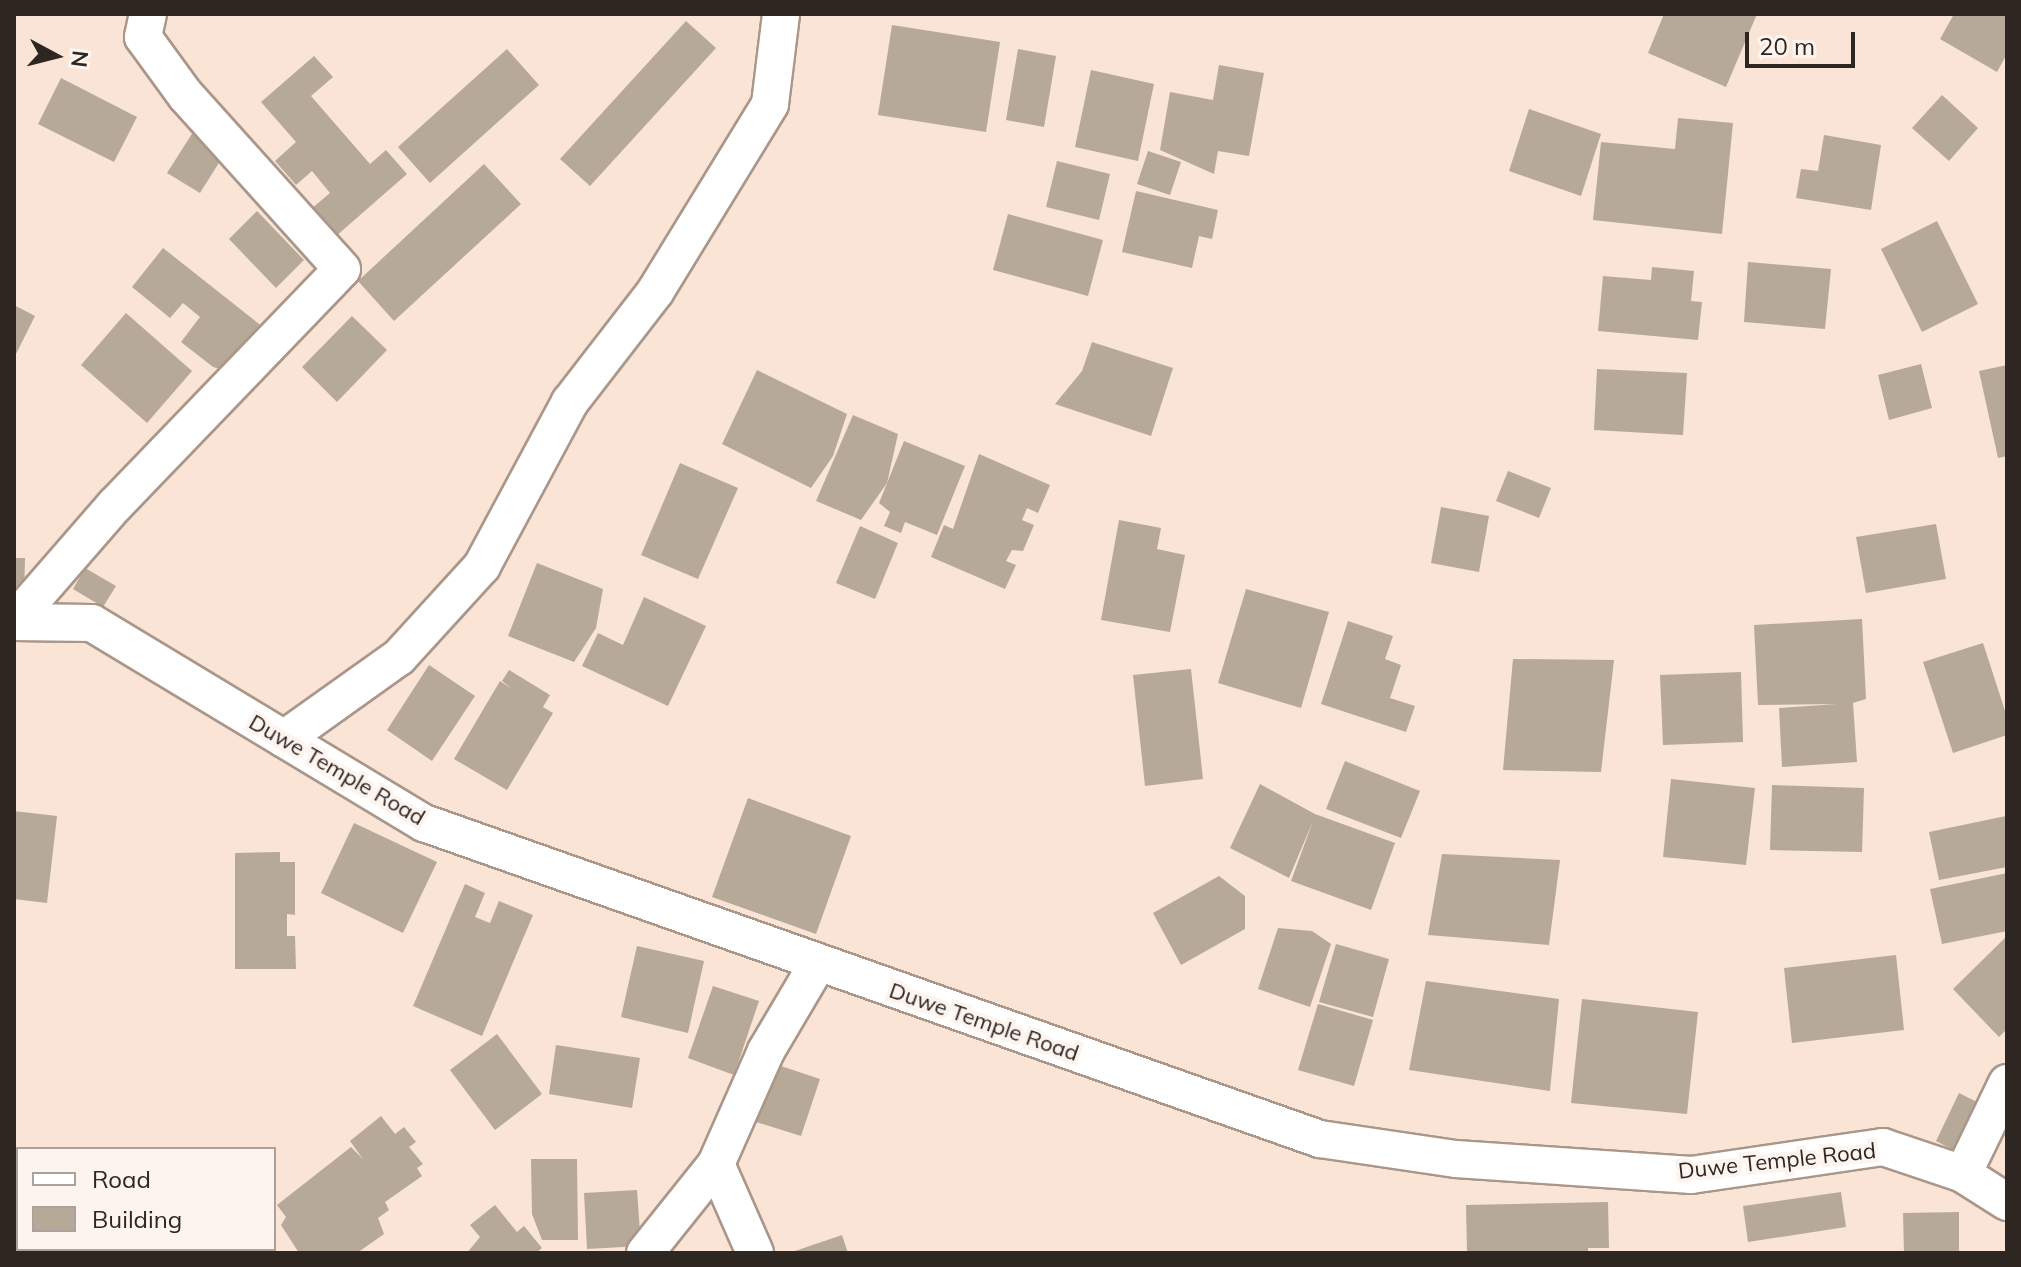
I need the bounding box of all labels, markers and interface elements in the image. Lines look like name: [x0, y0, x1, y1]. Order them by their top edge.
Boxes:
north arrow: [16, 16, 96, 96]
scale bar: [1749, 16, 1859, 66]
text: 20 m: [1759, 31, 1815, 61]
text: N: [65, 49, 95, 69]
street label: Duwe Temple Road: [244, 709, 430, 831]
street label: Duwe Temple Road: [886, 977, 1082, 1067]
street label: Duwe Temple Road: [1677, 1137, 1877, 1185]
legend: [16, 1147, 276, 1251]
text: Road: [92, 1164, 151, 1194]
text: Building: [92, 1204, 182, 1234]

